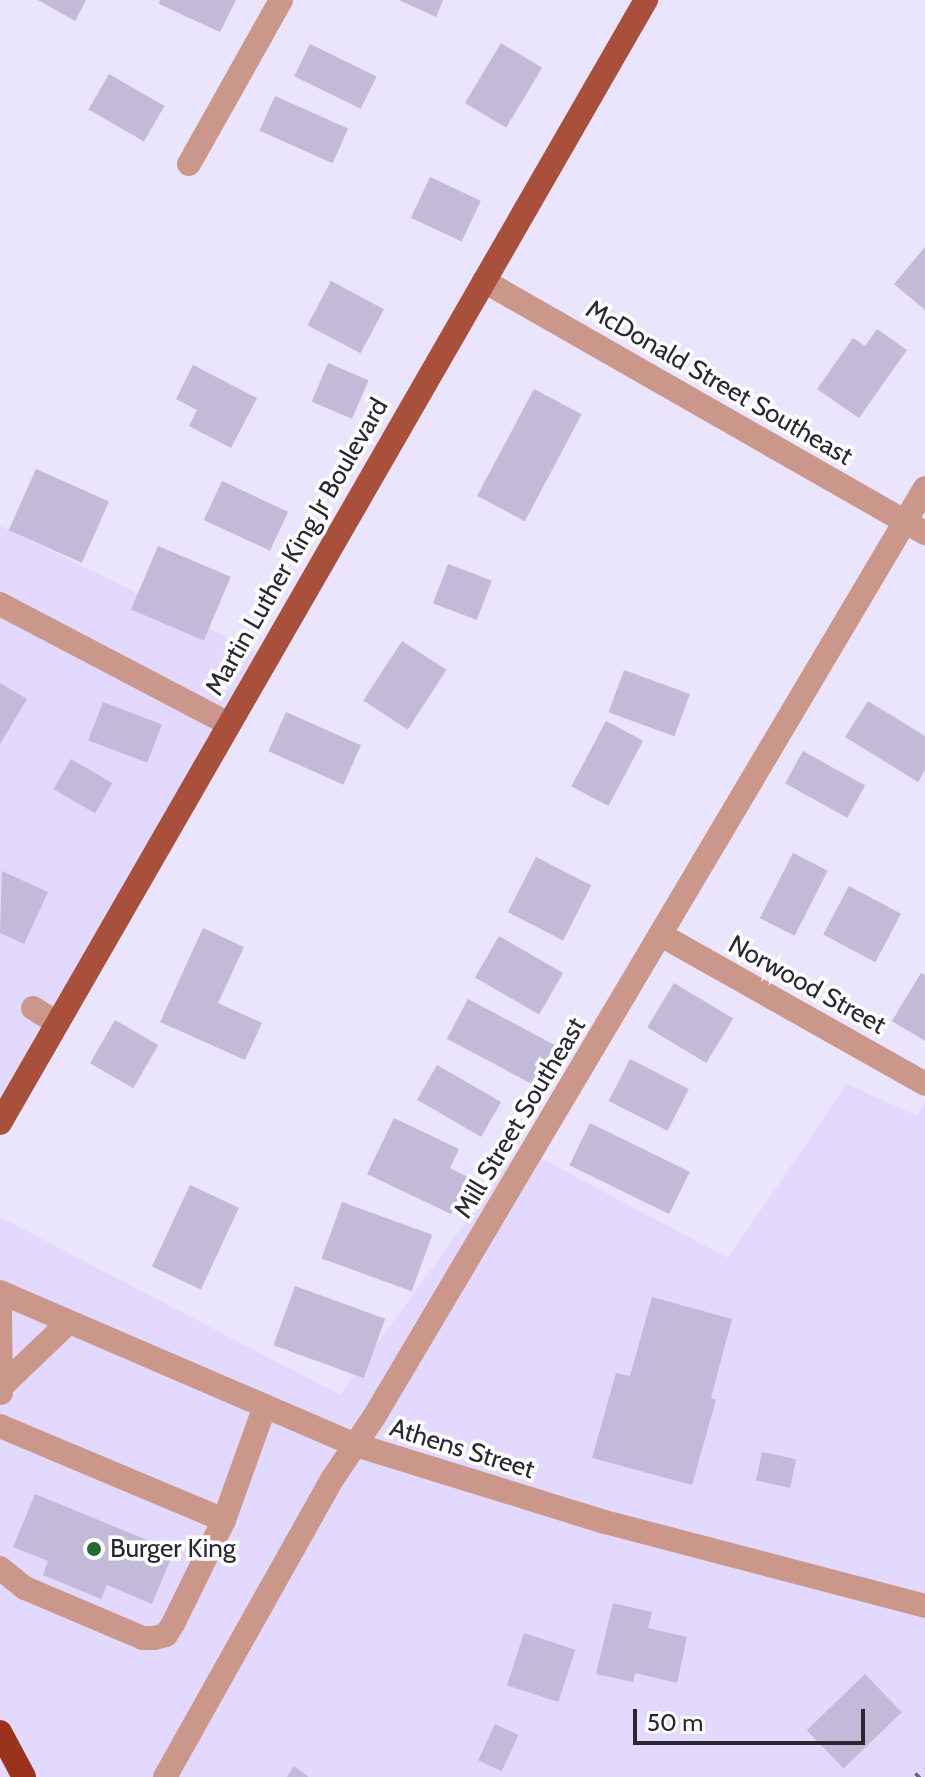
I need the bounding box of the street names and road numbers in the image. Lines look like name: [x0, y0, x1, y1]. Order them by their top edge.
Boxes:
street label: McDonald Street Southeast: [580, 294, 858, 472]
street label: Martin Luther King Jr Boulevard: [199, 393, 395, 701]
street label: Norwood Street: [723, 929, 891, 1041]
street label: Mill Street Southeast: [448, 1012, 592, 1224]
street label: Athens Street: [386, 1412, 538, 1486]

